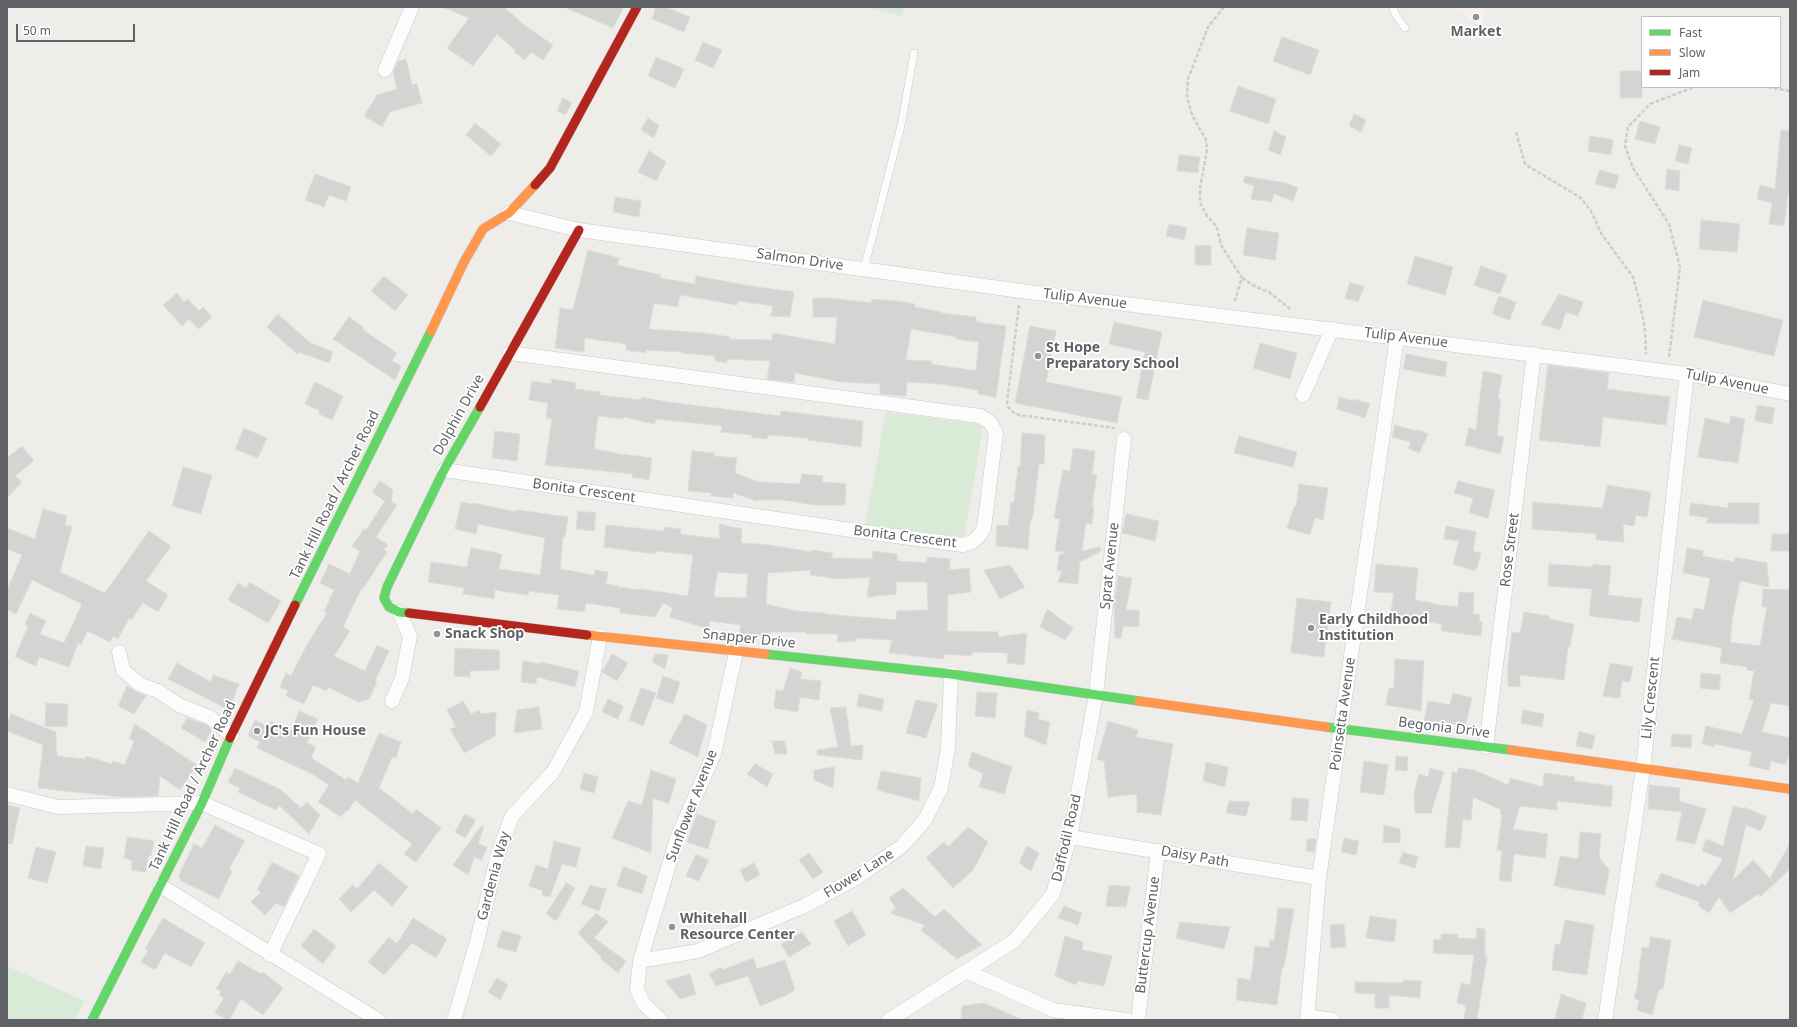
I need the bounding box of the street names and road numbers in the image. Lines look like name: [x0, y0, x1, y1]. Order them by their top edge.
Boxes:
street label: Salmon Drive: [755, 246, 845, 274]
street label: Tulip Avenue: [1042, 286, 1128, 312]
street label: Tulip Avenue: [1363, 325, 1449, 351]
street label: Tulip Avenue: [1684, 366, 1770, 398]
street label: Dolphin Drive: [430, 372, 488, 458]
street label: Tank Hill Road / Archer Road: [287, 408, 383, 582]
street label: Bonita Crescent: [532, 475, 636, 507]
street label: Rose Street: [1497, 512, 1523, 588]
street label: Bonita Crescent: [853, 522, 957, 552]
street label: Sprat Avenue: [1097, 522, 1123, 610]
street label: Snapper Drive: [702, 626, 796, 652]
street label: Poinsetta Avenue: [1327, 656, 1359, 772]
street label: Lily Crescent: [1638, 656, 1664, 740]
street label: Tank Hill Road / Archer Road: [146, 698, 240, 874]
street label: Begonia Drive: [1397, 714, 1491, 742]
street label: Sunflower Avenue: [663, 747, 721, 865]
street label: Daffodil Road: [1049, 793, 1085, 883]
street label: Gardenia Way: [474, 830, 514, 922]
street label: Daisy Path: [1159, 843, 1231, 871]
street label: Flower Lane: [821, 846, 897, 902]
street label: Buttercup Avenue: [1132, 875, 1164, 995]

